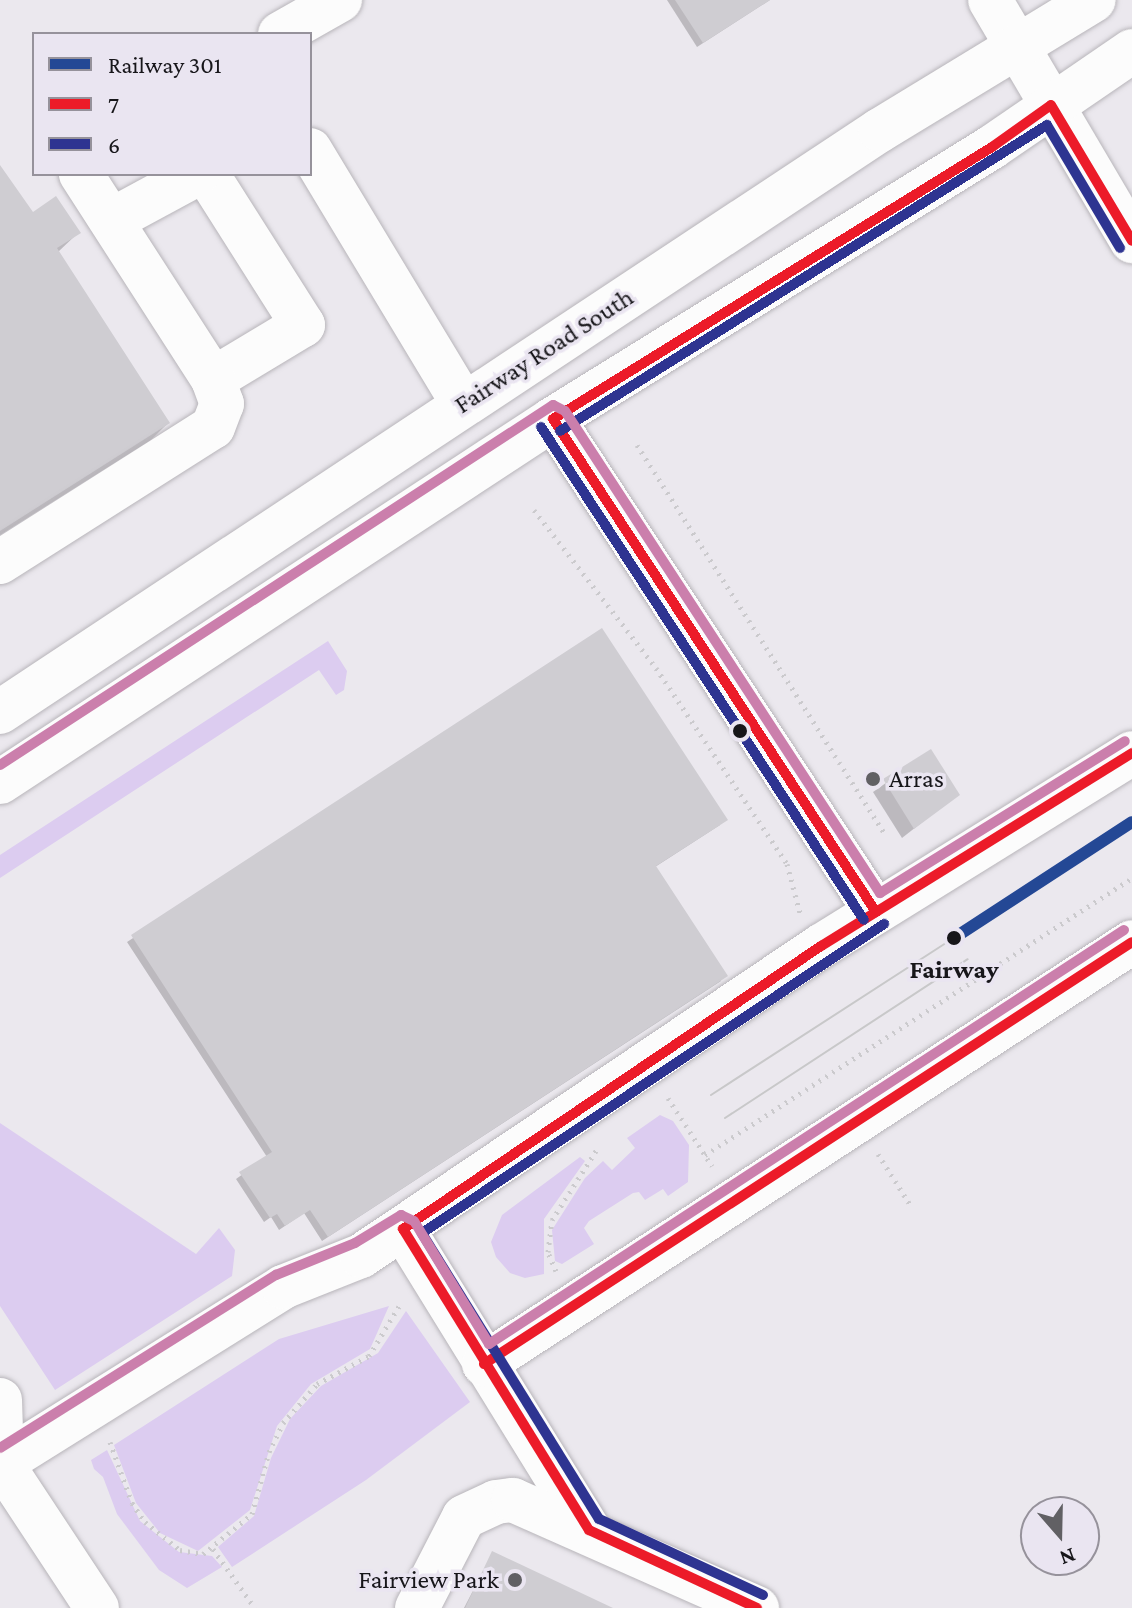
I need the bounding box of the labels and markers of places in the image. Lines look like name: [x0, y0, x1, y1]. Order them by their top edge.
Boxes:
unlabelled marker: [732, 723, 748, 739]
place label: Arras: [889, 763, 944, 795]
marker: Arras: [864, 770, 882, 788]
marker: Fairway: [941, 925, 967, 951]
place label: Fairway: [909, 954, 999, 986]
place label: Fairview Park: [358, 1564, 499, 1596]
marker: Fairview Park: [506, 1571, 524, 1589]

